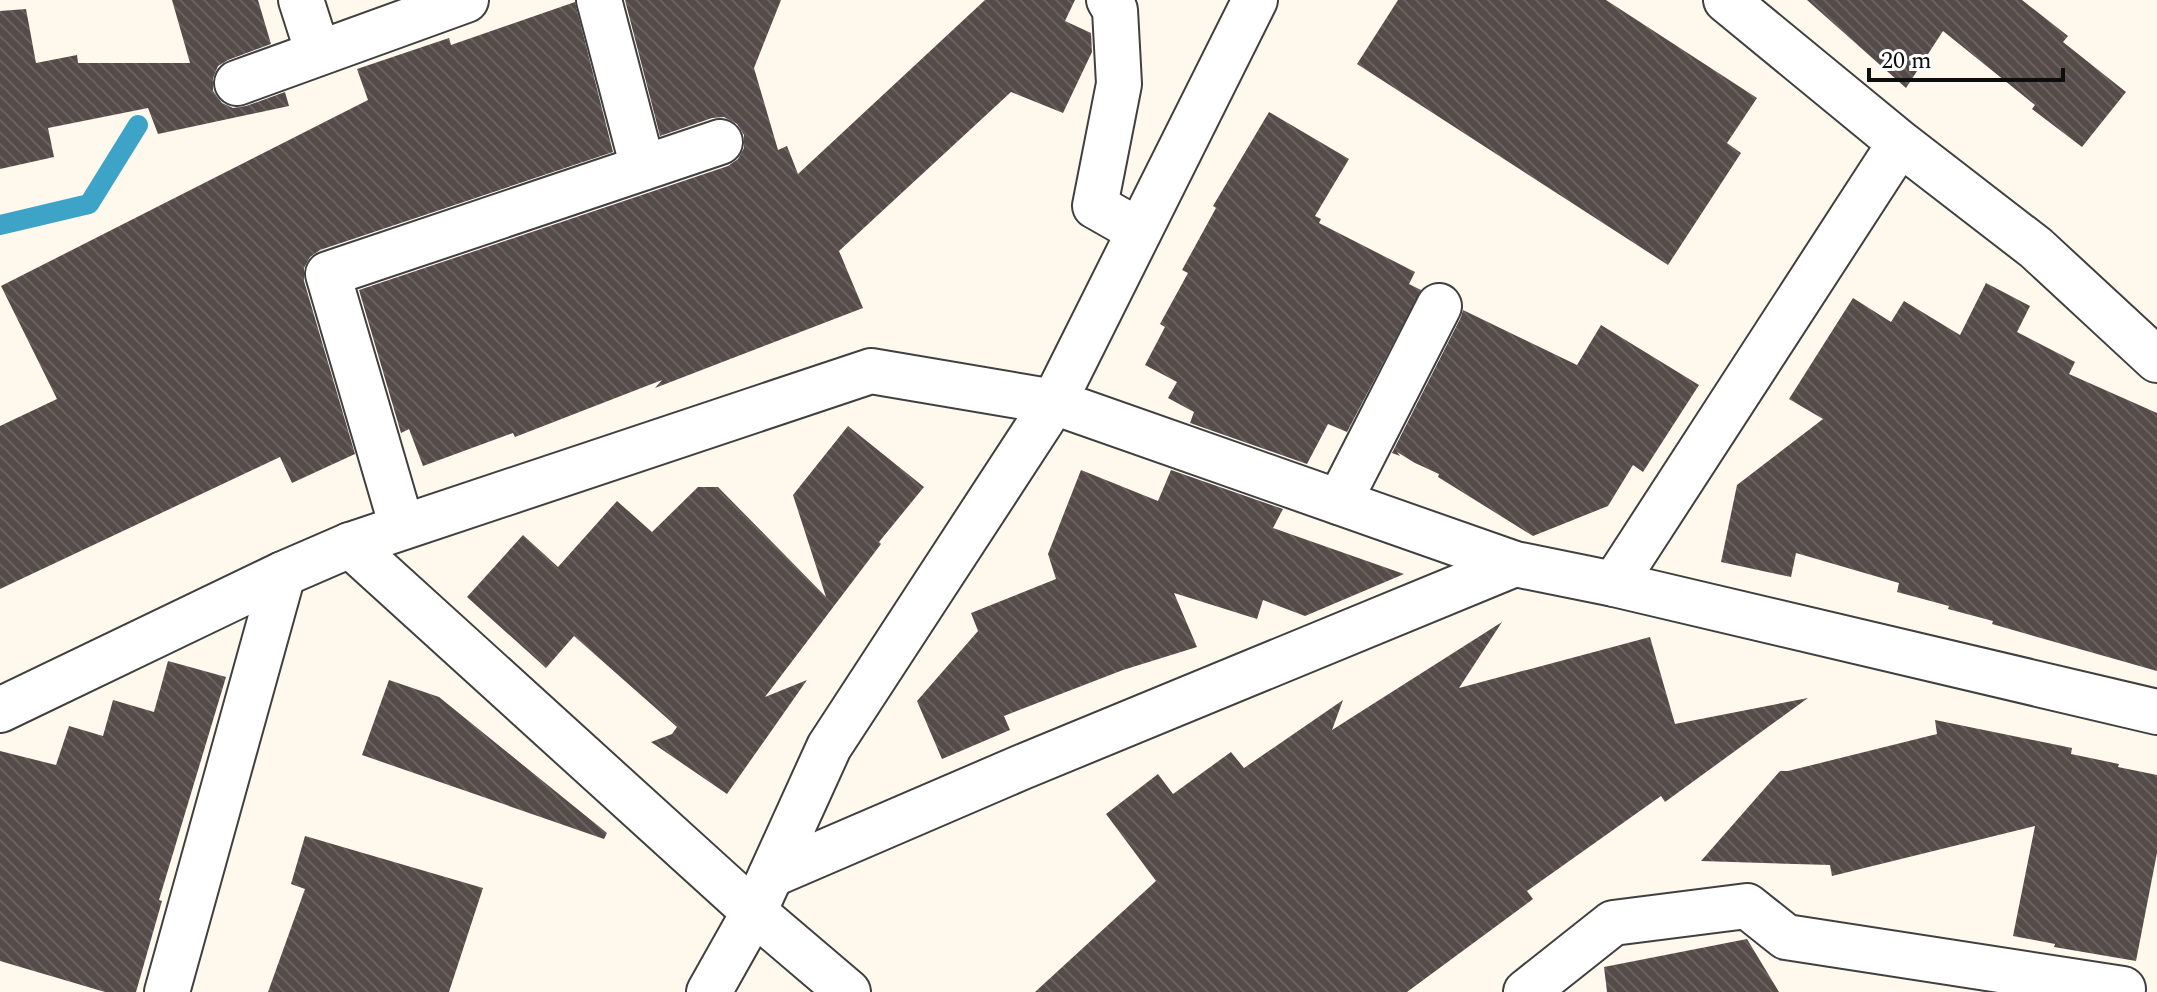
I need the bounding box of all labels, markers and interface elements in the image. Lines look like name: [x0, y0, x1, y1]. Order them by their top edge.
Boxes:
scale bar: [1869, 32, 2063, 82]
text: 20 m: [1881, 43, 1932, 79]

